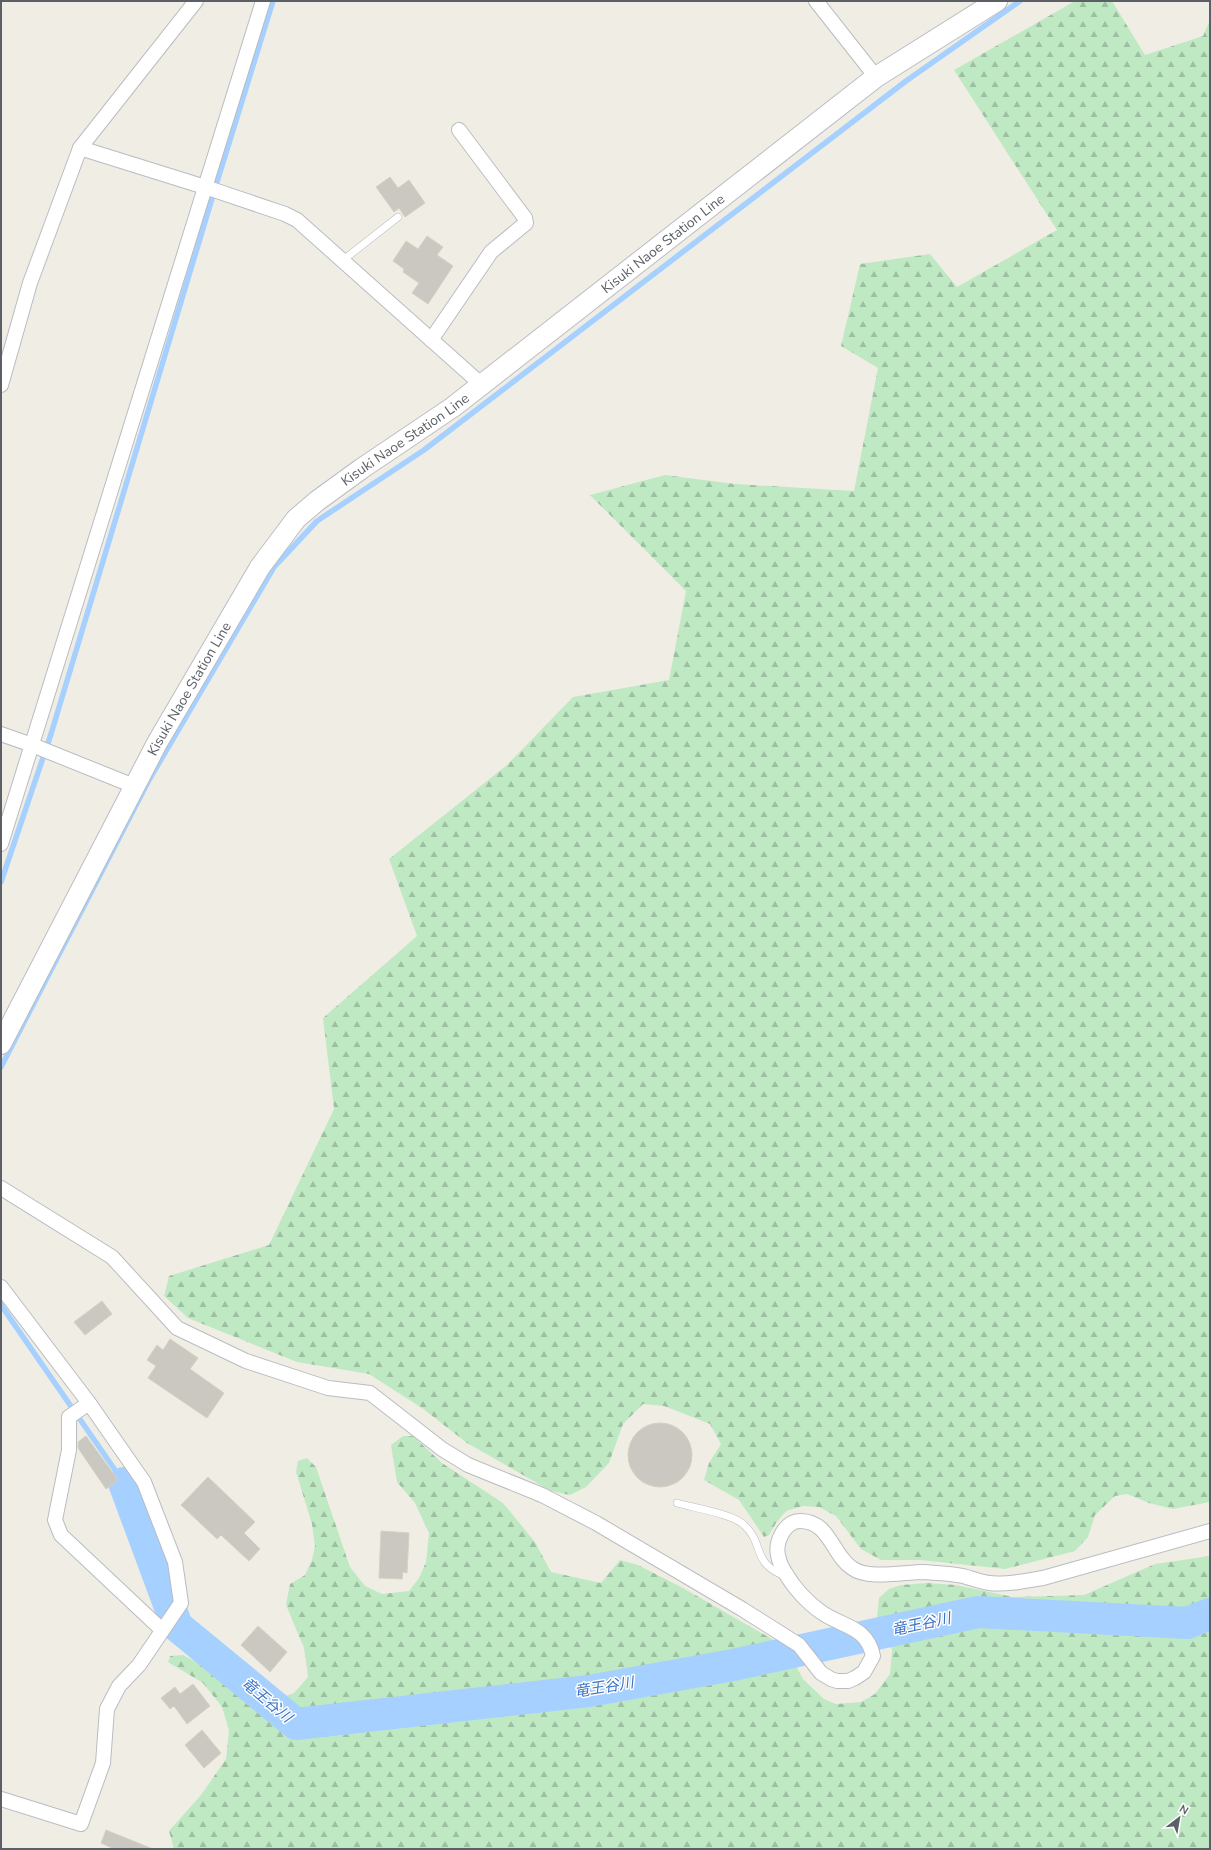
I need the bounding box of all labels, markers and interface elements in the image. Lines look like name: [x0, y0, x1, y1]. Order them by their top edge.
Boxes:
street label: Kisuki Naoe Station Line: [597, 190, 729, 298]
street label: Kisuki Naoe Station Line: [337, 389, 473, 491]
street label: Kisuki Naoe Station Line: [143, 619, 236, 759]
water label: 竜王谷川: [890, 1608, 954, 1640]
water label: 竜王谷川: [573, 1672, 637, 1702]
water label: 竜王谷川: [238, 1673, 298, 1728]
north arrow: [1159, 1798, 1199, 1838]
text: N: [1177, 1801, 1191, 1818]

